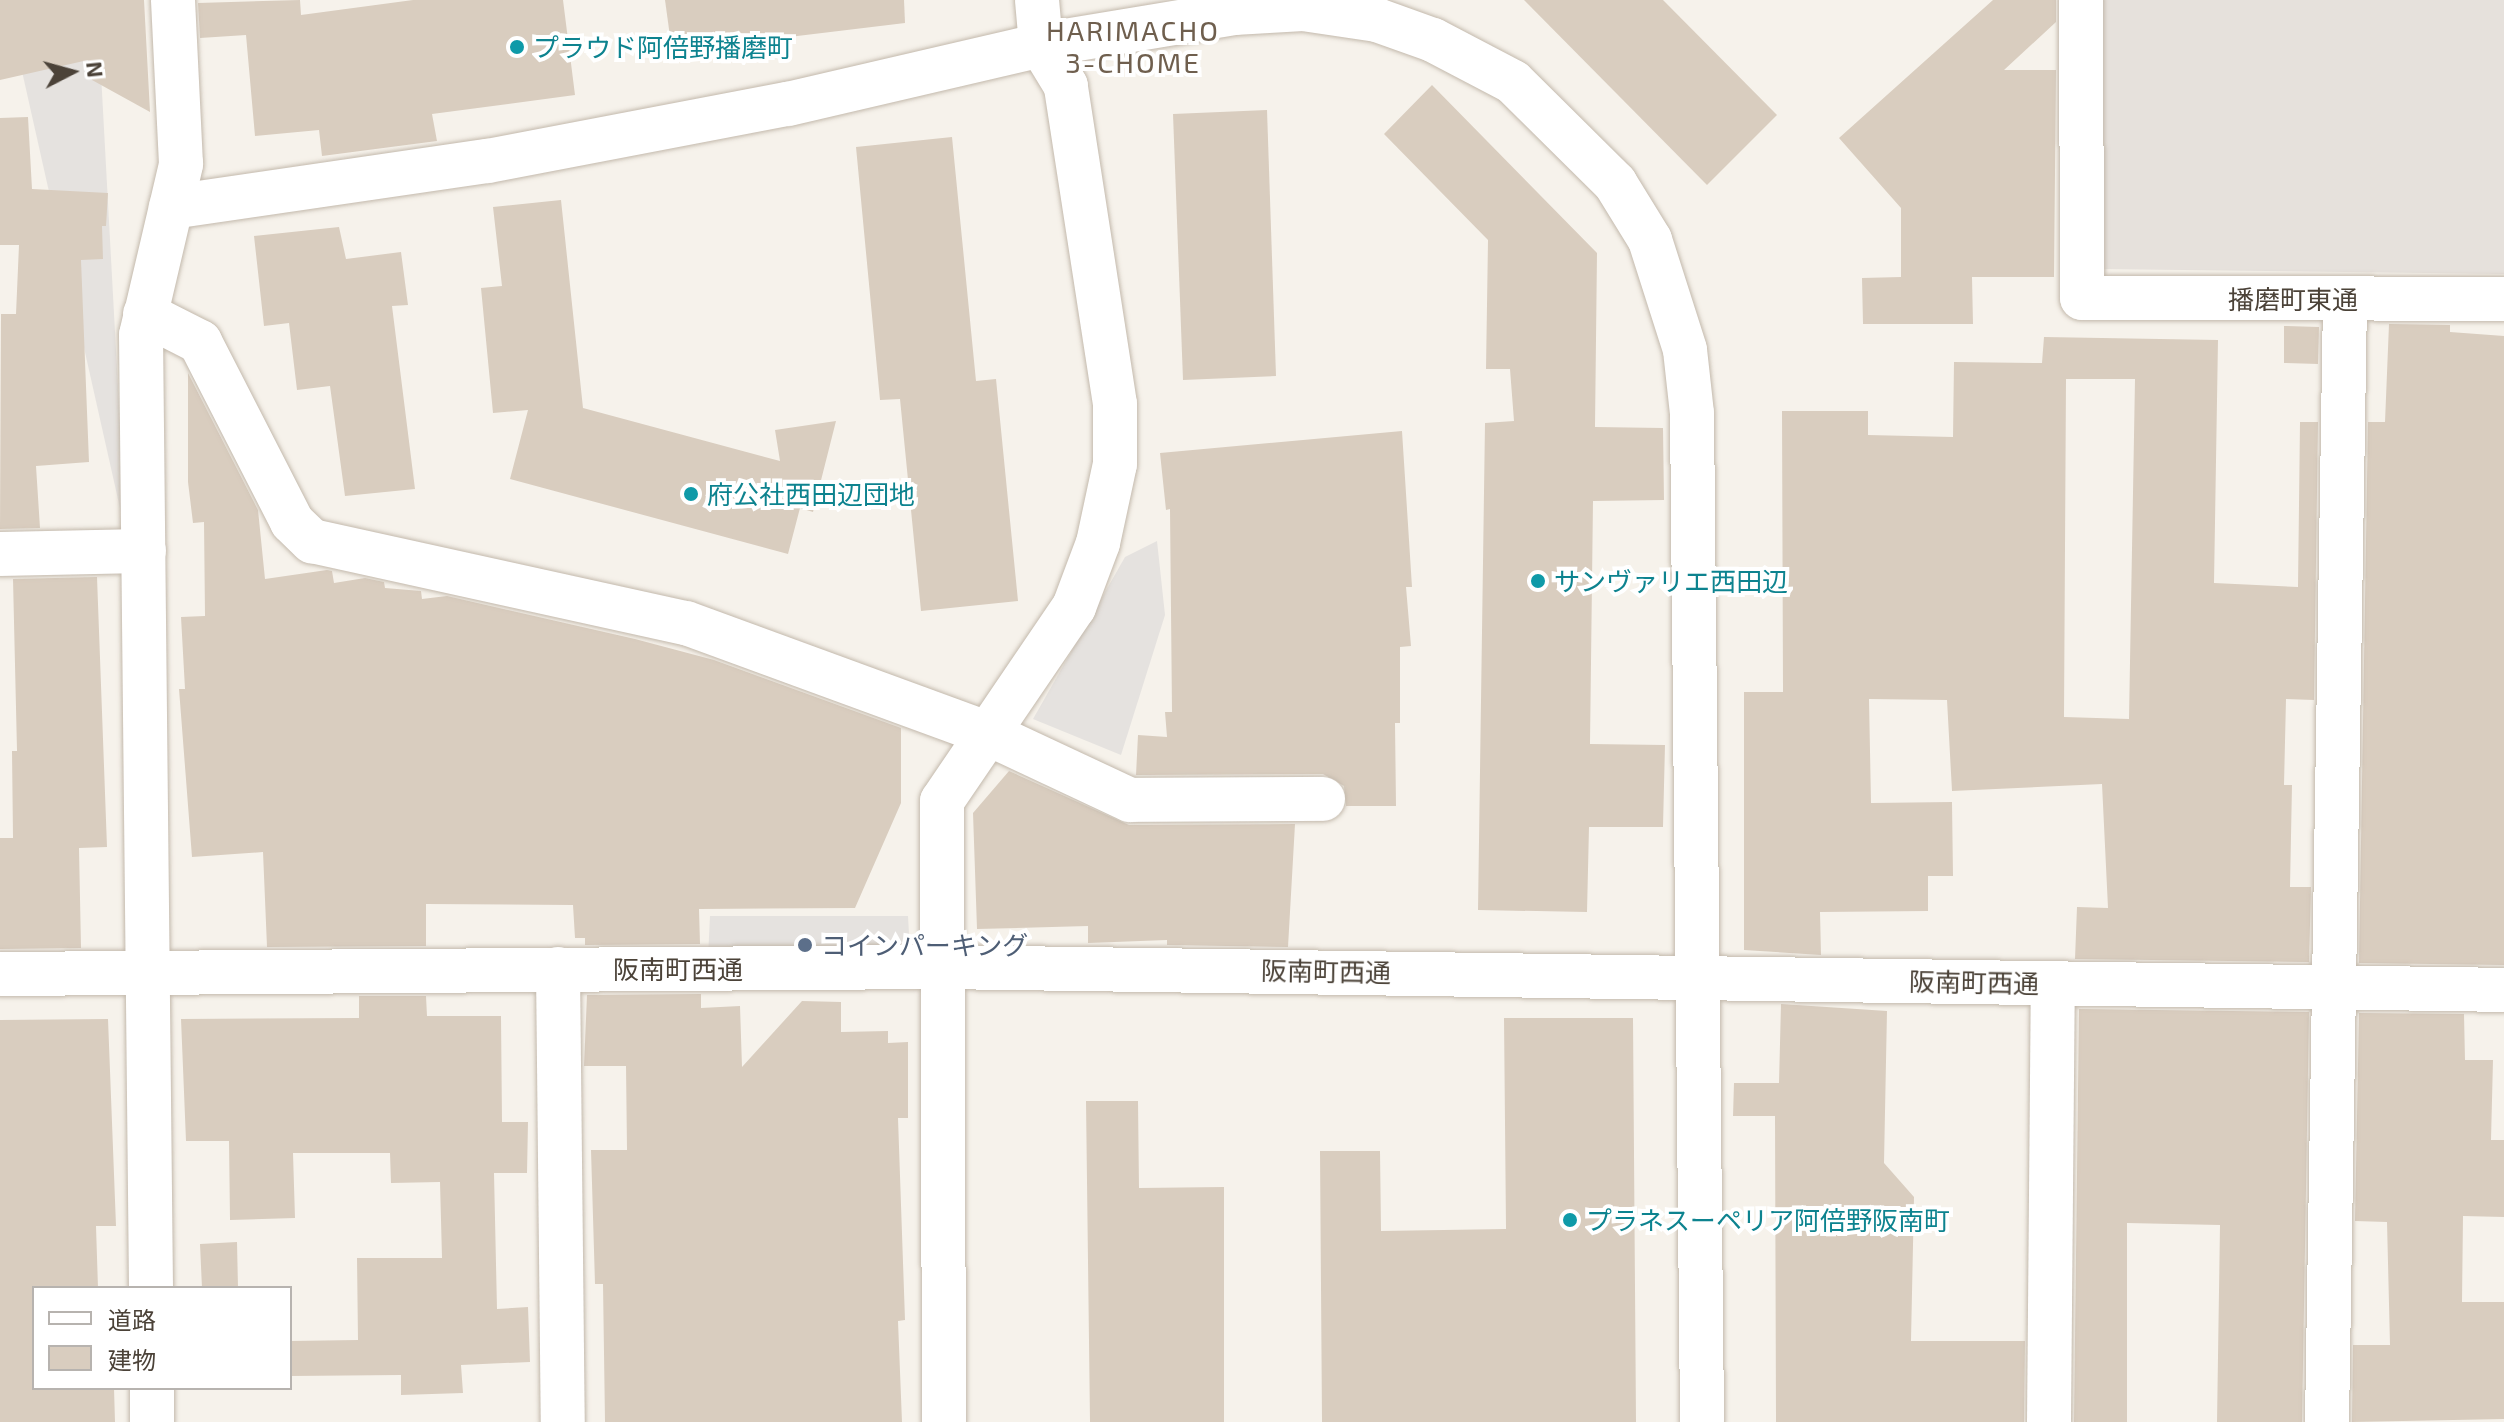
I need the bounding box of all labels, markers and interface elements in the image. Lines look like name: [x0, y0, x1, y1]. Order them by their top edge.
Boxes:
district label: HARIMACHO 3-CHOME: [1046, 13, 1220, 79]
place label: プラウド阿倍野播磨町: [533, 31, 793, 63]
north arrow: [32, 32, 112, 112]
marker: プラウド阿倍野播磨町: [508, 38, 526, 56]
text: N: [82, 60, 110, 79]
street label: 播磨町東通: [2228, 283, 2358, 315]
place label: 府公社西田辺団地: [707, 478, 915, 510]
marker: 府公社西田辺団地: [682, 485, 700, 503]
place label: サンヴァリエ西田辺: [1554, 565, 1788, 597]
marker: サンヴァリエ西田辺: [1529, 572, 1547, 590]
place label: コインパーキング: [821, 929, 1029, 961]
marker: コインパーキング: [796, 936, 814, 954]
street label: 阪南町西通: [613, 953, 743, 985]
street label: 阪南町西通: [1261, 954, 1391, 988]
street label: 阪南町西通: [1909, 965, 2039, 999]
place label: プラネスーペリア阿倍野阪南町: [1586, 1204, 1950, 1236]
marker: プラネスーペリア阿倍野阪南町: [1561, 1211, 1579, 1229]
legend: [32, 1286, 292, 1390]
text: 道路: [108, 1305, 156, 1334]
text: 建物: [108, 1345, 156, 1374]

